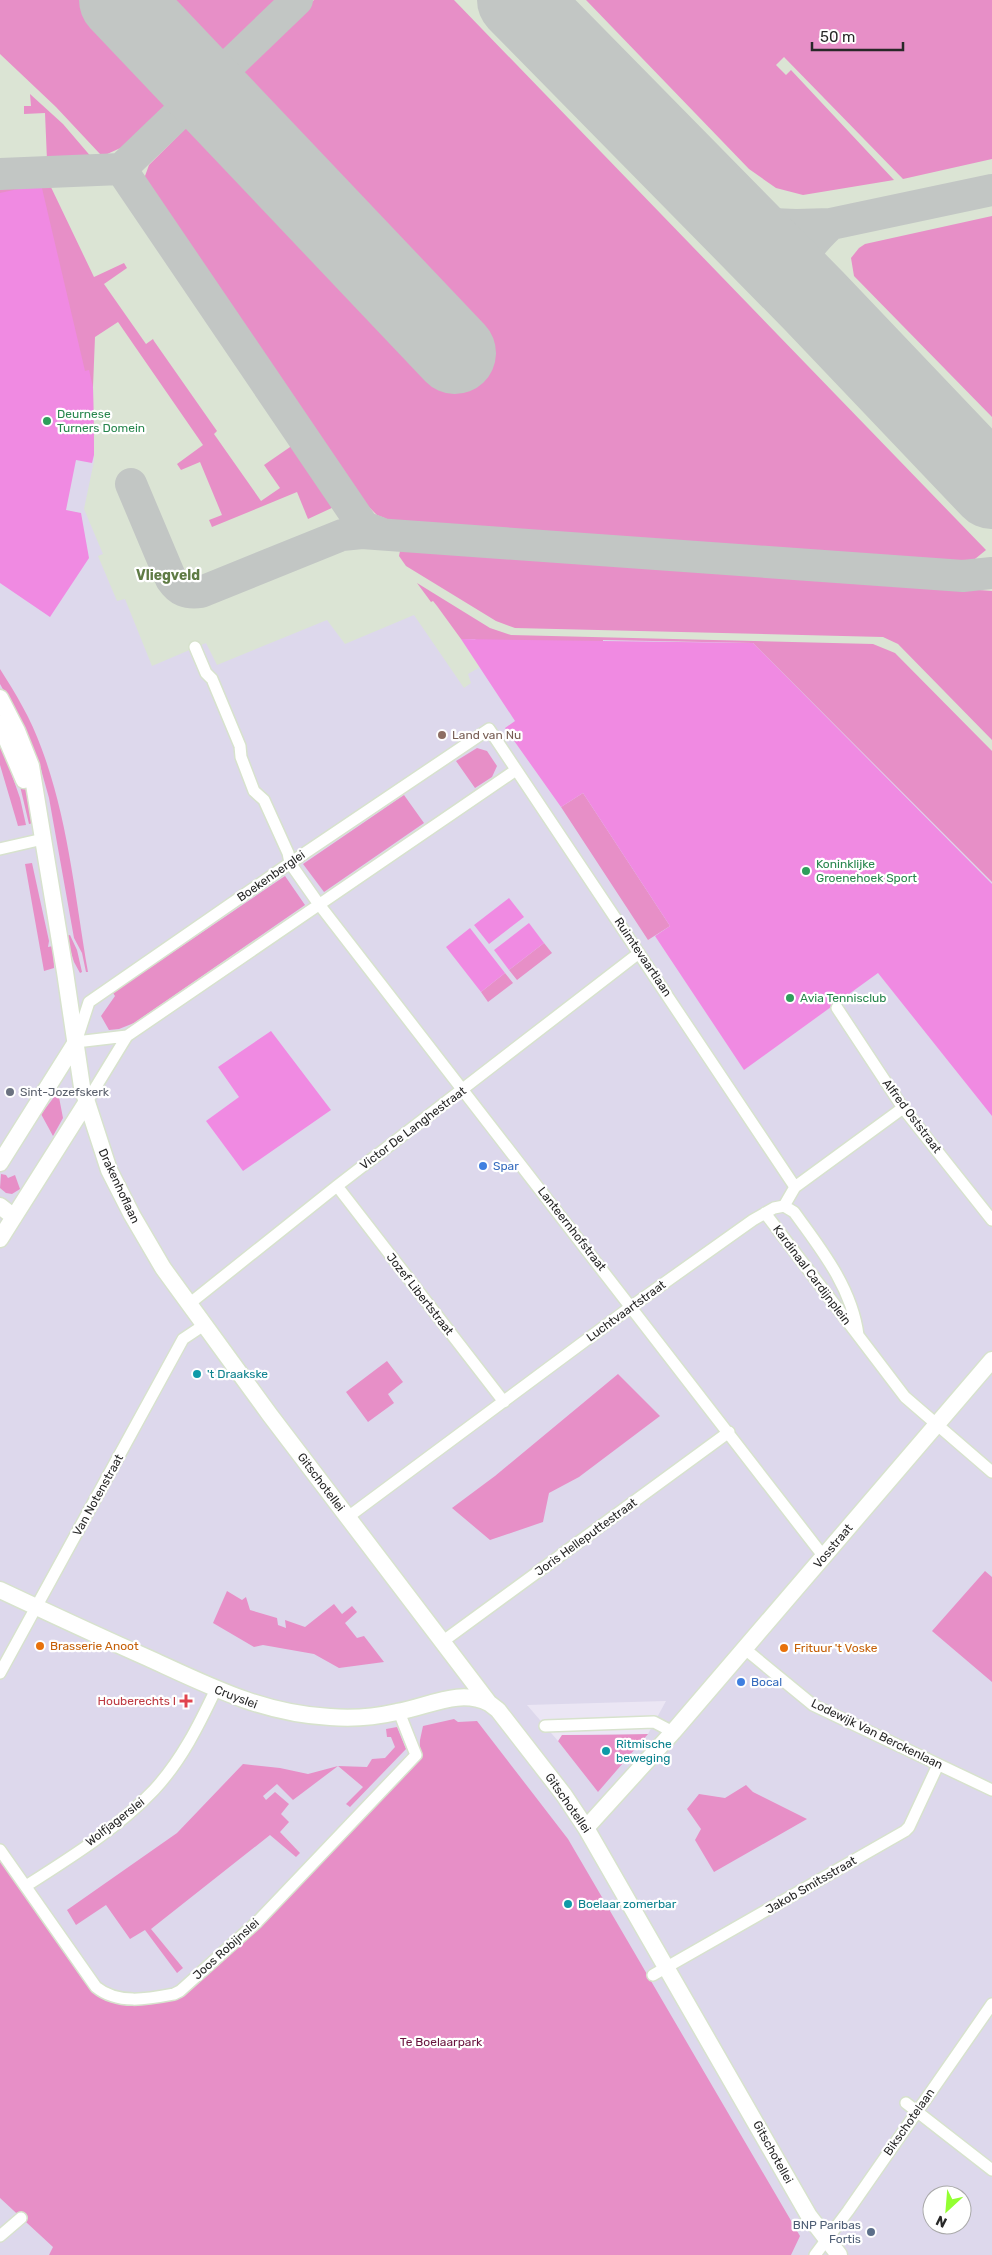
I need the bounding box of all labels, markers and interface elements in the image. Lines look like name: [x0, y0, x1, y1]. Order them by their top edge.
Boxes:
scale bar: [812, 20, 903, 52]
text: 50 m: [820, 28, 855, 46]
place label: Deurnese Turners Domein: [57, 407, 145, 435]
marker: Deurnese Turners Domein: [41, 415, 53, 427]
district label: Vliegveld: [136, 567, 200, 584]
place label: Land van Nu: [452, 728, 521, 742]
marker: Land van Nu: [436, 729, 448, 741]
street label: Boekenberglei: [234, 847, 308, 905]
place label: Koninklijke Groenehoek Sport: [816, 857, 917, 885]
marker: Koninklijke Groenehoek Sport: [800, 865, 812, 877]
street label: Ruimtevaartlaan: [611, 915, 675, 999]
place label: Avia Tennisclub: [800, 991, 886, 1005]
marker: Avia Tennisclub: [784, 992, 796, 1004]
street label: Alfred Oststraat: [880, 1076, 945, 1156]
street label: Victor De Langhestraat: [357, 1083, 469, 1172]
place label: Sint-Jozefskerk: [20, 1085, 110, 1099]
marker: Sint-Jozefskerk: [4, 1086, 16, 1098]
street label: Drakenhoflaan: [96, 1146, 142, 1226]
place label: Spar: [493, 1159, 519, 1173]
marker: Spar: [477, 1160, 489, 1172]
street label: Lanteernhofstraat: [535, 1184, 609, 1274]
street label: Kardinaal Cardijnplein: [770, 1222, 854, 1328]
street label: Jozef Libertstraat: [384, 1250, 457, 1338]
street label: Luchtvaartstraat: [584, 1277, 669, 1344]
place label: 't Draakske: [207, 1367, 268, 1381]
marker: 't Draakske: [191, 1368, 203, 1380]
street label: Gitschotellei: [294, 1450, 348, 1514]
street label: Van Notenstraat: [70, 1452, 126, 1538]
street label: Joris Helleputtestraat: [532, 1495, 640, 1579]
street label: Vosstraat: [810, 1521, 856, 1571]
place label: Brasserie Anoot: [50, 1639, 139, 1653]
marker: Brasserie Anoot: [34, 1640, 46, 1652]
place label: Frituur 't Voske: [794, 1641, 878, 1655]
marker: Frituur 't Voske: [778, 1642, 790, 1654]
place label: Bocal: [751, 1675, 782, 1689]
marker: Bocal: [735, 1676, 747, 1688]
street label: Cruyslei: [213, 1682, 260, 1712]
place label: Houberechts I: [97, 1694, 176, 1708]
marker: Houberechts I: [180, 1695, 192, 1707]
street label: Lodewijk Van Berckenlaan: [809, 1696, 945, 1772]
place label: Ritmische beweging: [616, 1737, 672, 1765]
marker: Ritmische beweging: [600, 1745, 612, 1757]
street label: Gitschotellei: [542, 1771, 594, 1836]
street label: Wolfjagerslei: [83, 1795, 147, 1849]
street label: Jakob Smitsstraat: [763, 1853, 859, 1917]
place label: Boelaar zomerbar: [578, 1897, 677, 1911]
marker: Boelaar zomerbar: [562, 1898, 574, 1910]
street label: Joos Robijnslei: [190, 1916, 262, 1982]
park label: Te Boelaarpark: [400, 2035, 483, 2049]
street label: Bikschotelaan: [881, 2086, 937, 2158]
street label: Gitschotellei: [750, 2118, 796, 2186]
north arrow: [922, 2185, 972, 2235]
text: N: [933, 2211, 950, 2231]
place label: BNP Paribas Fortis: [793, 2218, 861, 2246]
marker: BNP Paribas Fortis: [865, 2226, 877, 2238]

